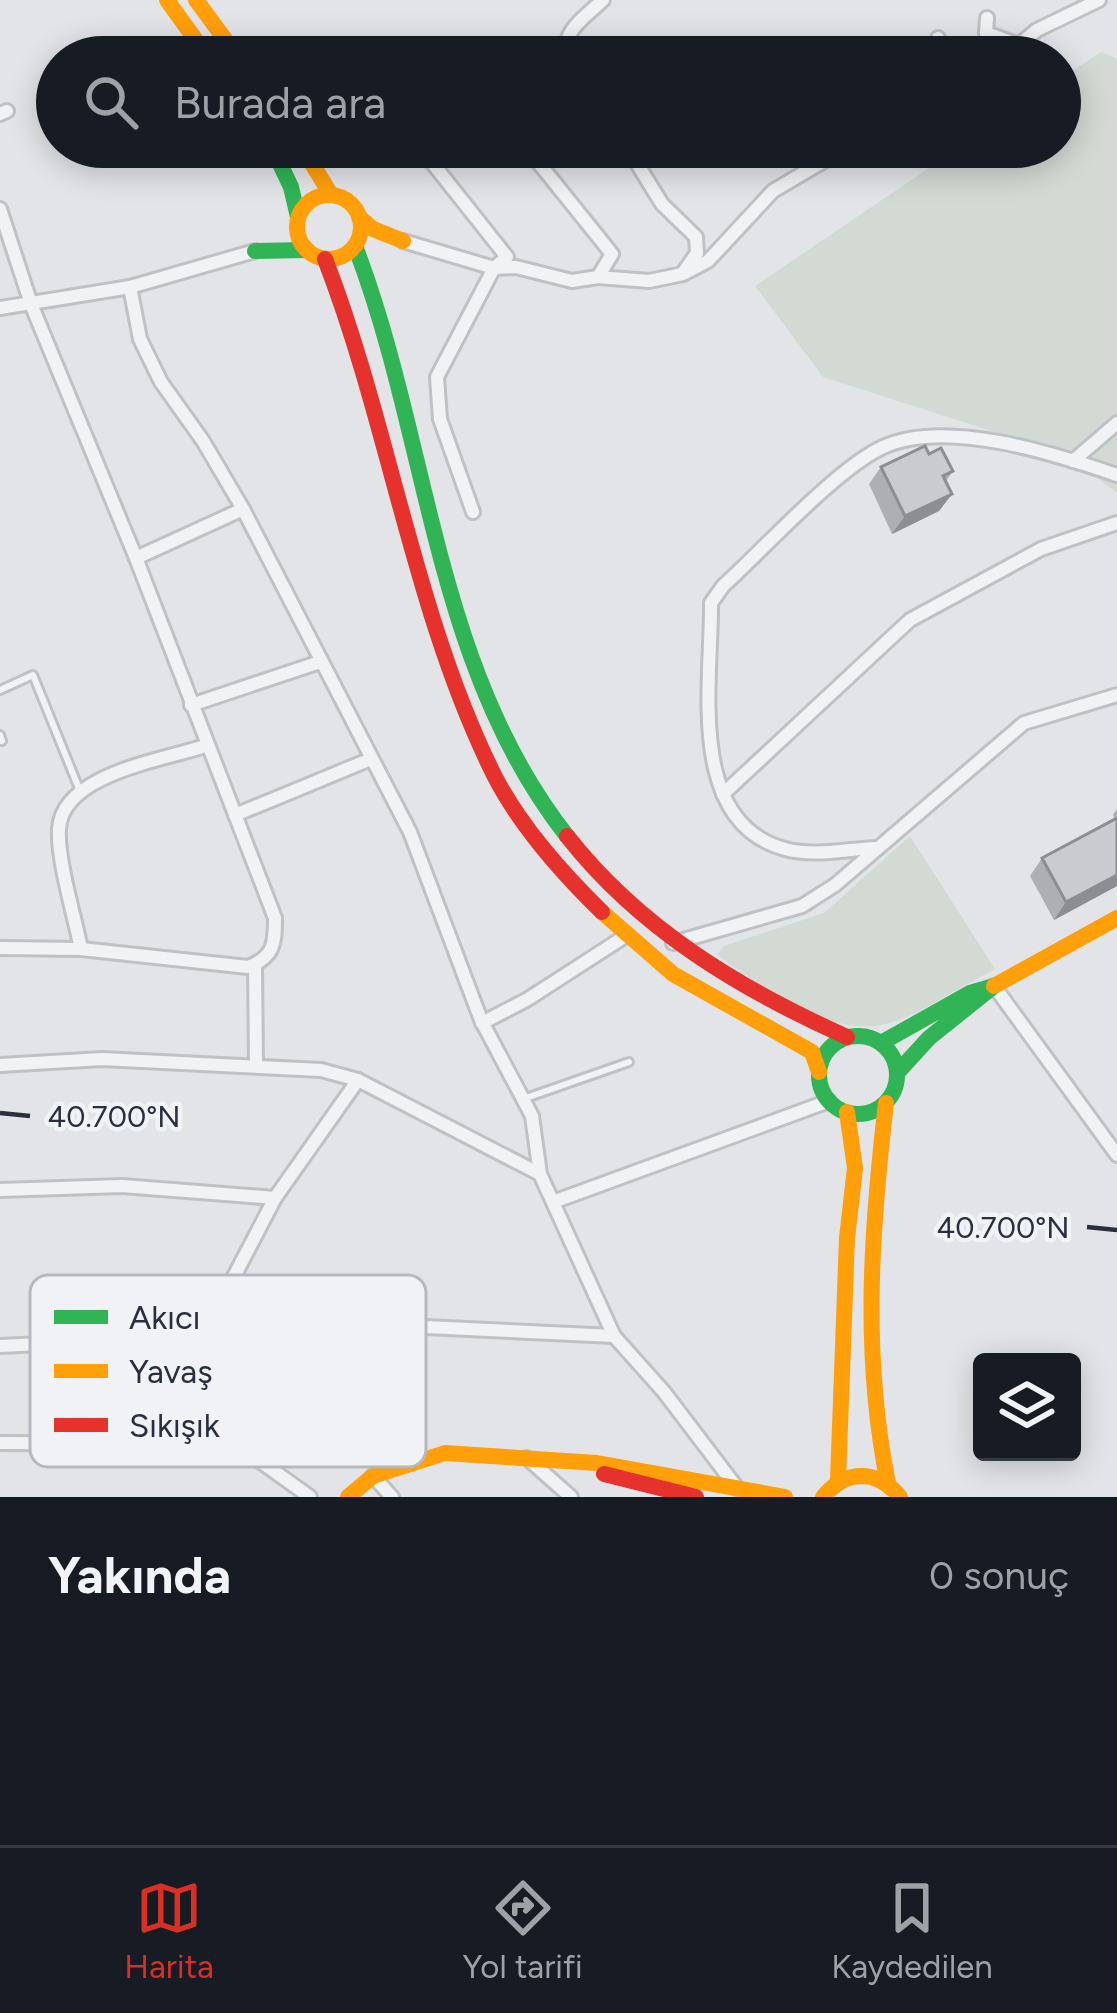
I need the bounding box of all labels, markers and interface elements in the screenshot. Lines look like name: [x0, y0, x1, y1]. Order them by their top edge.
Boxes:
search box: [36, 36, 1081, 168]
icon: search: [78, 69, 144, 135]
text: Burada ara: [174, 75, 386, 129]
text: 40.700°N: [48, 1098, 180, 1135]
text: 40.700°N: [937, 1209, 1069, 1246]
legend: [30, 1275, 426, 1467]
text: Akıcı: [129, 1298, 201, 1337]
text: Yavaş: [129, 1352, 213, 1391]
map controls: [973, 1353, 1081, 1461]
button: layers: [973, 1353, 1081, 1461]
text: Sıkışık: [129, 1406, 220, 1445]
text: Yakında: [48, 1545, 231, 1606]
text: 0 sonuç: [929, 1552, 1069, 1599]
tab: Harita: [124, 1875, 214, 1986]
tab: Yol tarifi: [462, 1875, 583, 1986]
tab: Kaydedilen: [831, 1875, 993, 1986]

